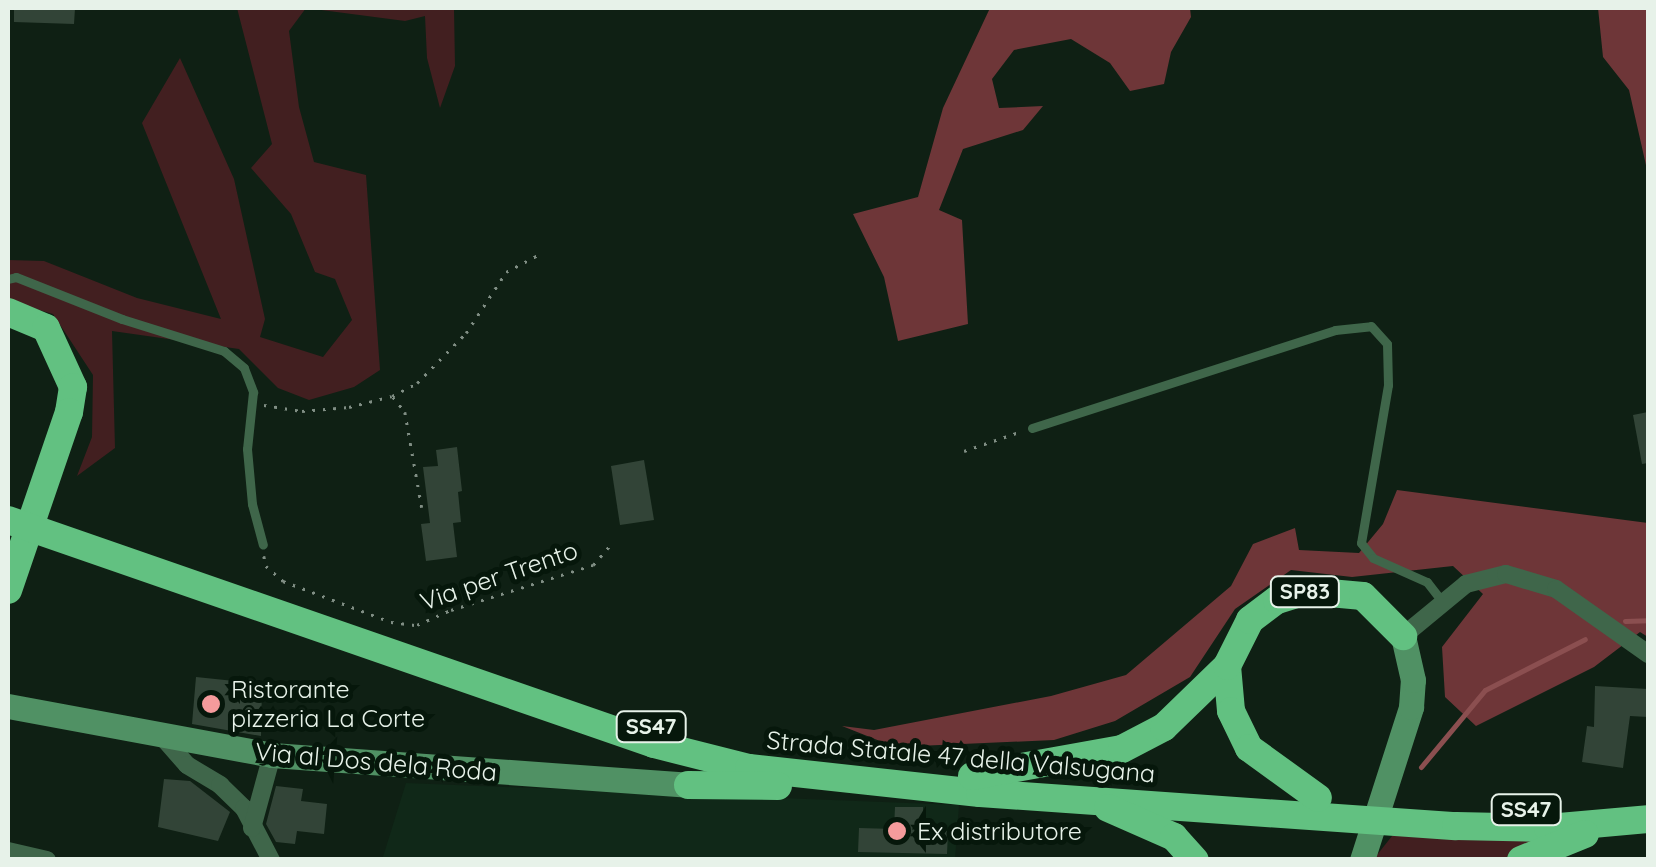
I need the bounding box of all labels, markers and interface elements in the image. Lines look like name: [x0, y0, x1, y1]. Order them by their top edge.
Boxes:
street label: Via per Trento: [416, 535, 582, 617]
road number: SP83: [1268, 575, 1342, 609]
place label: Ristorante pizzeria La Corte: [231, 675, 425, 734]
marker: Ristorante pizzeria La Corte: [200, 693, 222, 715]
road number: SS47: [614, 710, 688, 744]
street label: Strada Statale 47 della Valsugana: [766, 725, 1156, 789]
street label: Via al Dos dela Roda: [254, 736, 498, 788]
road number: SS47: [1488, 793, 1564, 827]
place label: Ex distributore: [917, 816, 1082, 846]
marker: Ex distributore: [886, 820, 908, 842]

